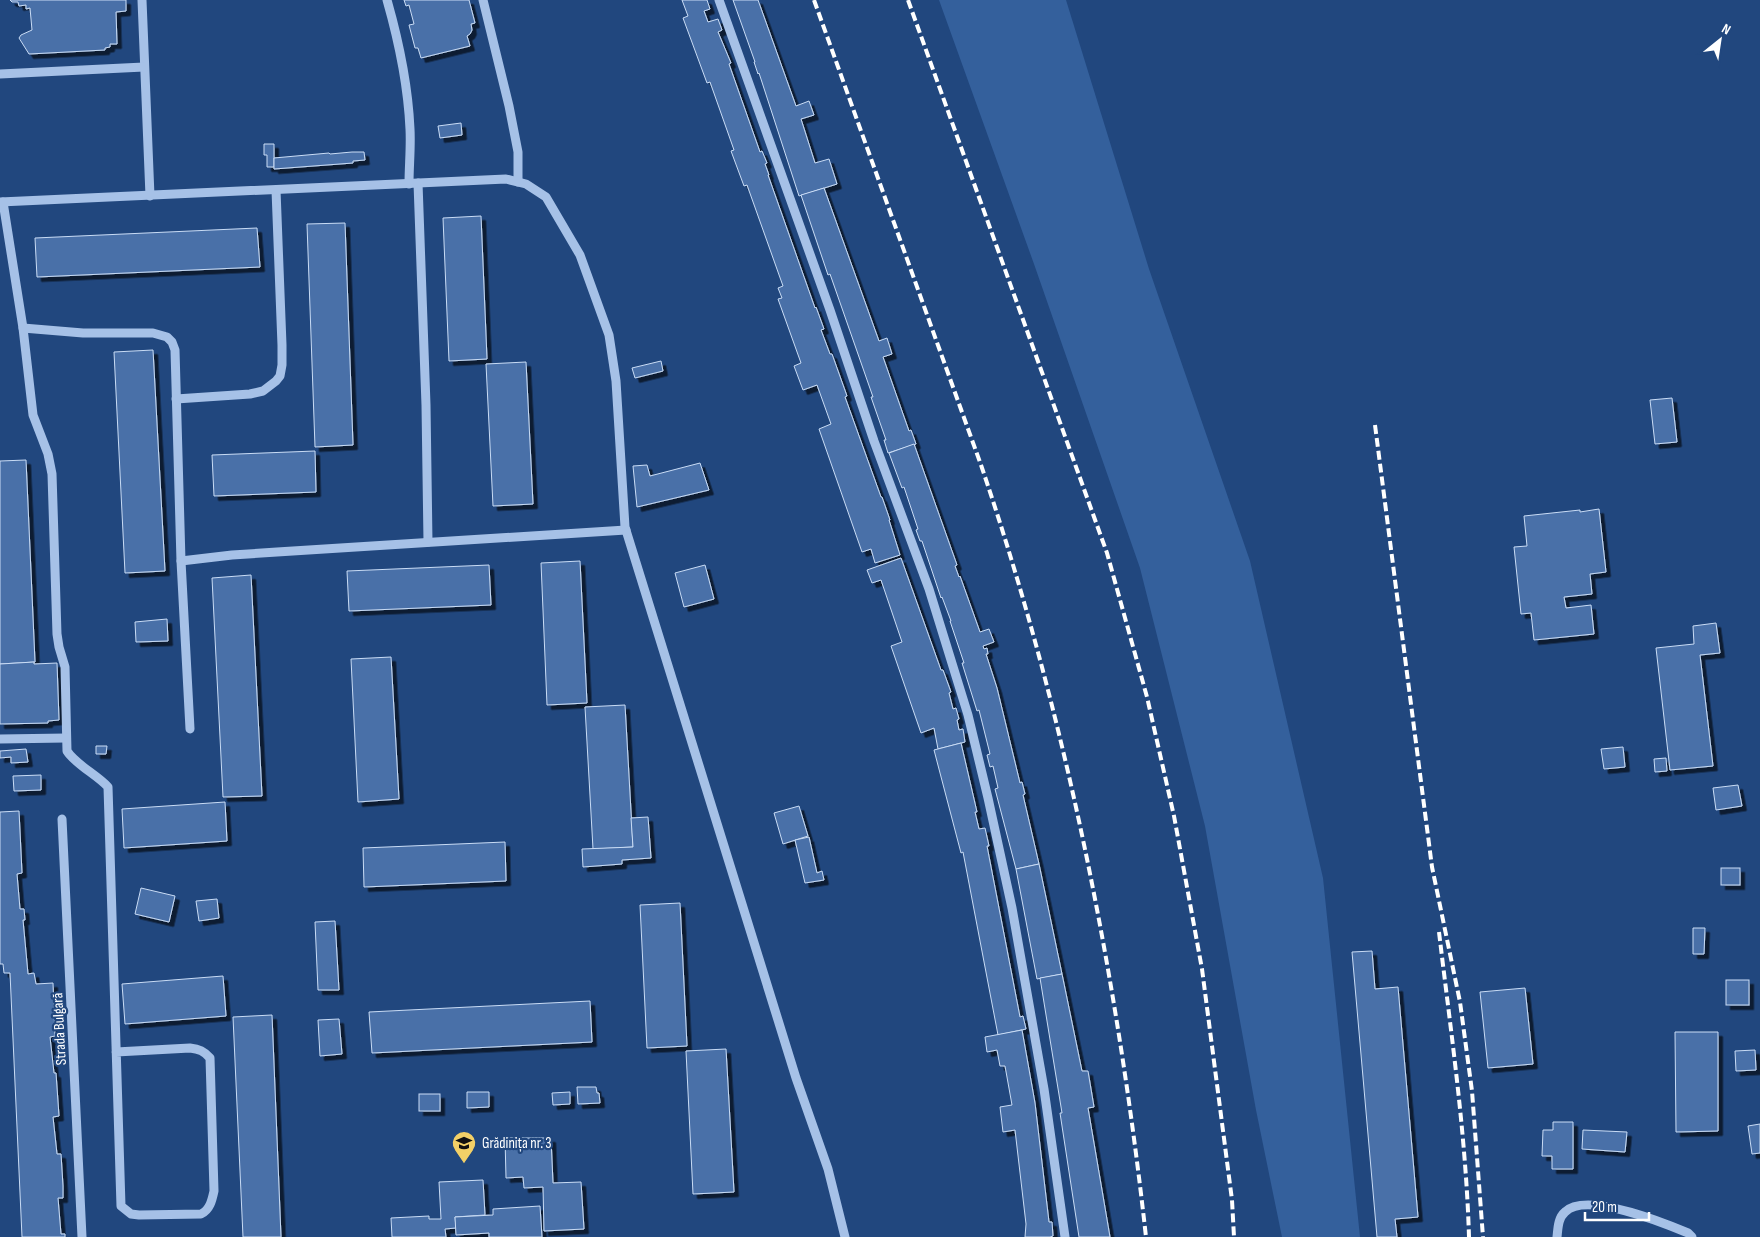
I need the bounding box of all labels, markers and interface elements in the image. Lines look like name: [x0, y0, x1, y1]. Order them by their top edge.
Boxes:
north arrow: [1695, 15, 1745, 65]
text: N: [1719, 20, 1734, 38]
street label: Strada Bulgară: [48, 992, 71, 1066]
school or university icon: Grădinița nr. 3: [451, 1130, 477, 1164]
place label: Grădinița nr. 3: [482, 1134, 552, 1153]
scale bar: [1585, 1190, 1649, 1222]
text: 20 m: [1592, 1198, 1617, 1217]

